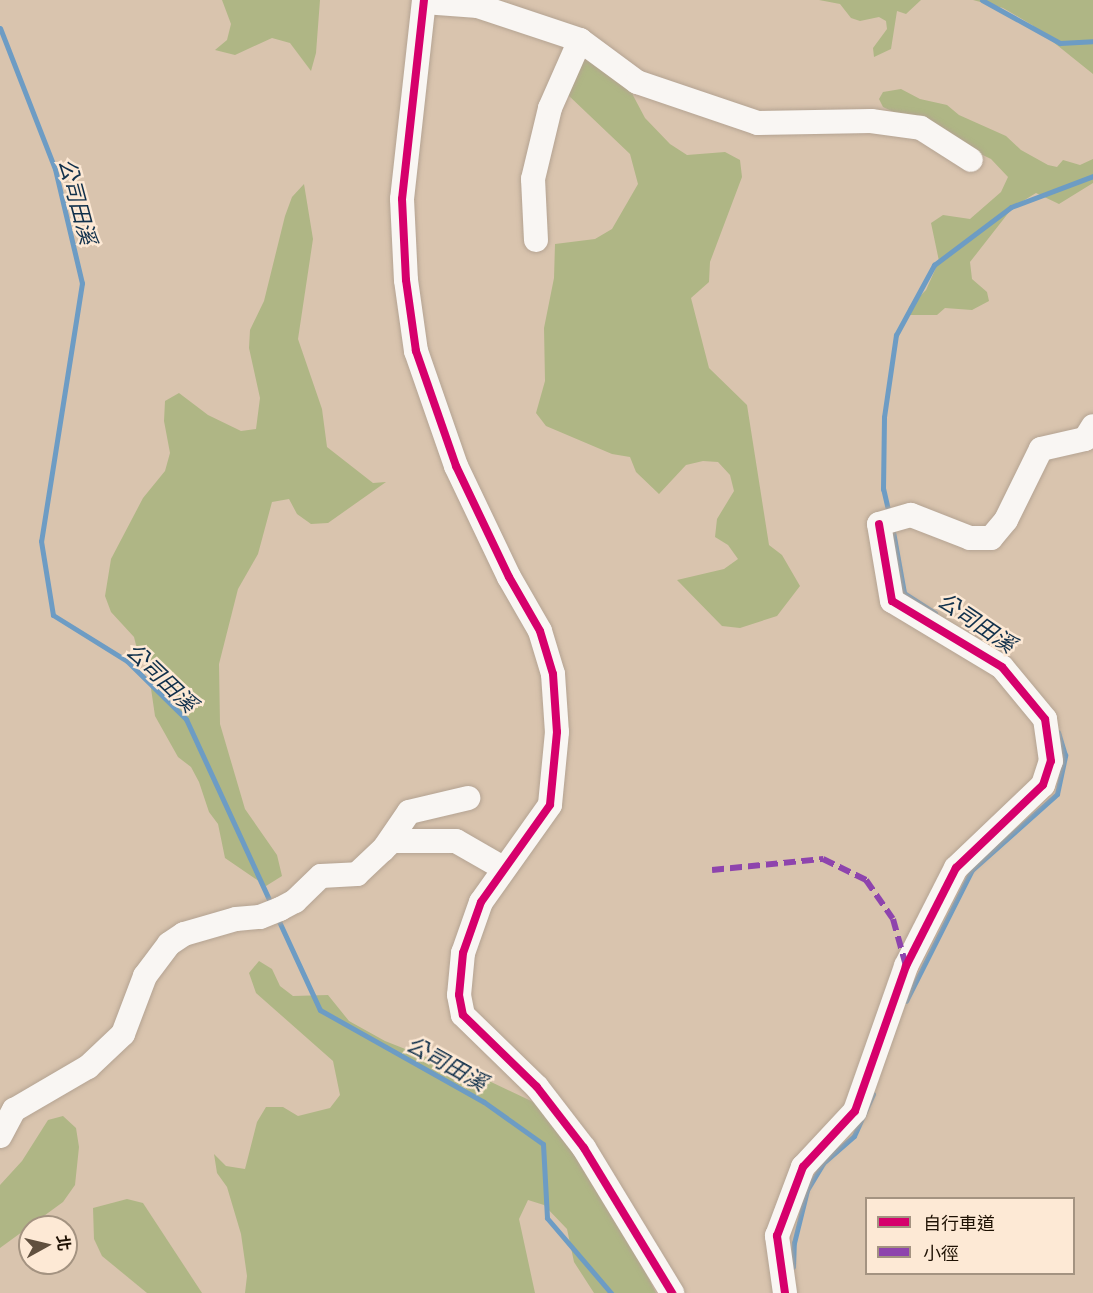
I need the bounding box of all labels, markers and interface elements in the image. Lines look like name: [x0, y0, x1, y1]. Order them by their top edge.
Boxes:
water label: 公司田溪: [54, 155, 102, 247]
water label: 公司田溪: [933, 586, 1021, 658]
water label: 公司田溪: [121, 637, 203, 717]
water label: 公司田溪: [402, 1030, 492, 1096]
legend: [865, 1197, 1075, 1275]
text: 自行車道: [923, 1211, 995, 1235]
north arrow: [18, 1215, 78, 1275]
text: 北: [52, 1233, 76, 1252]
text: 小徑: [923, 1241, 959, 1265]

